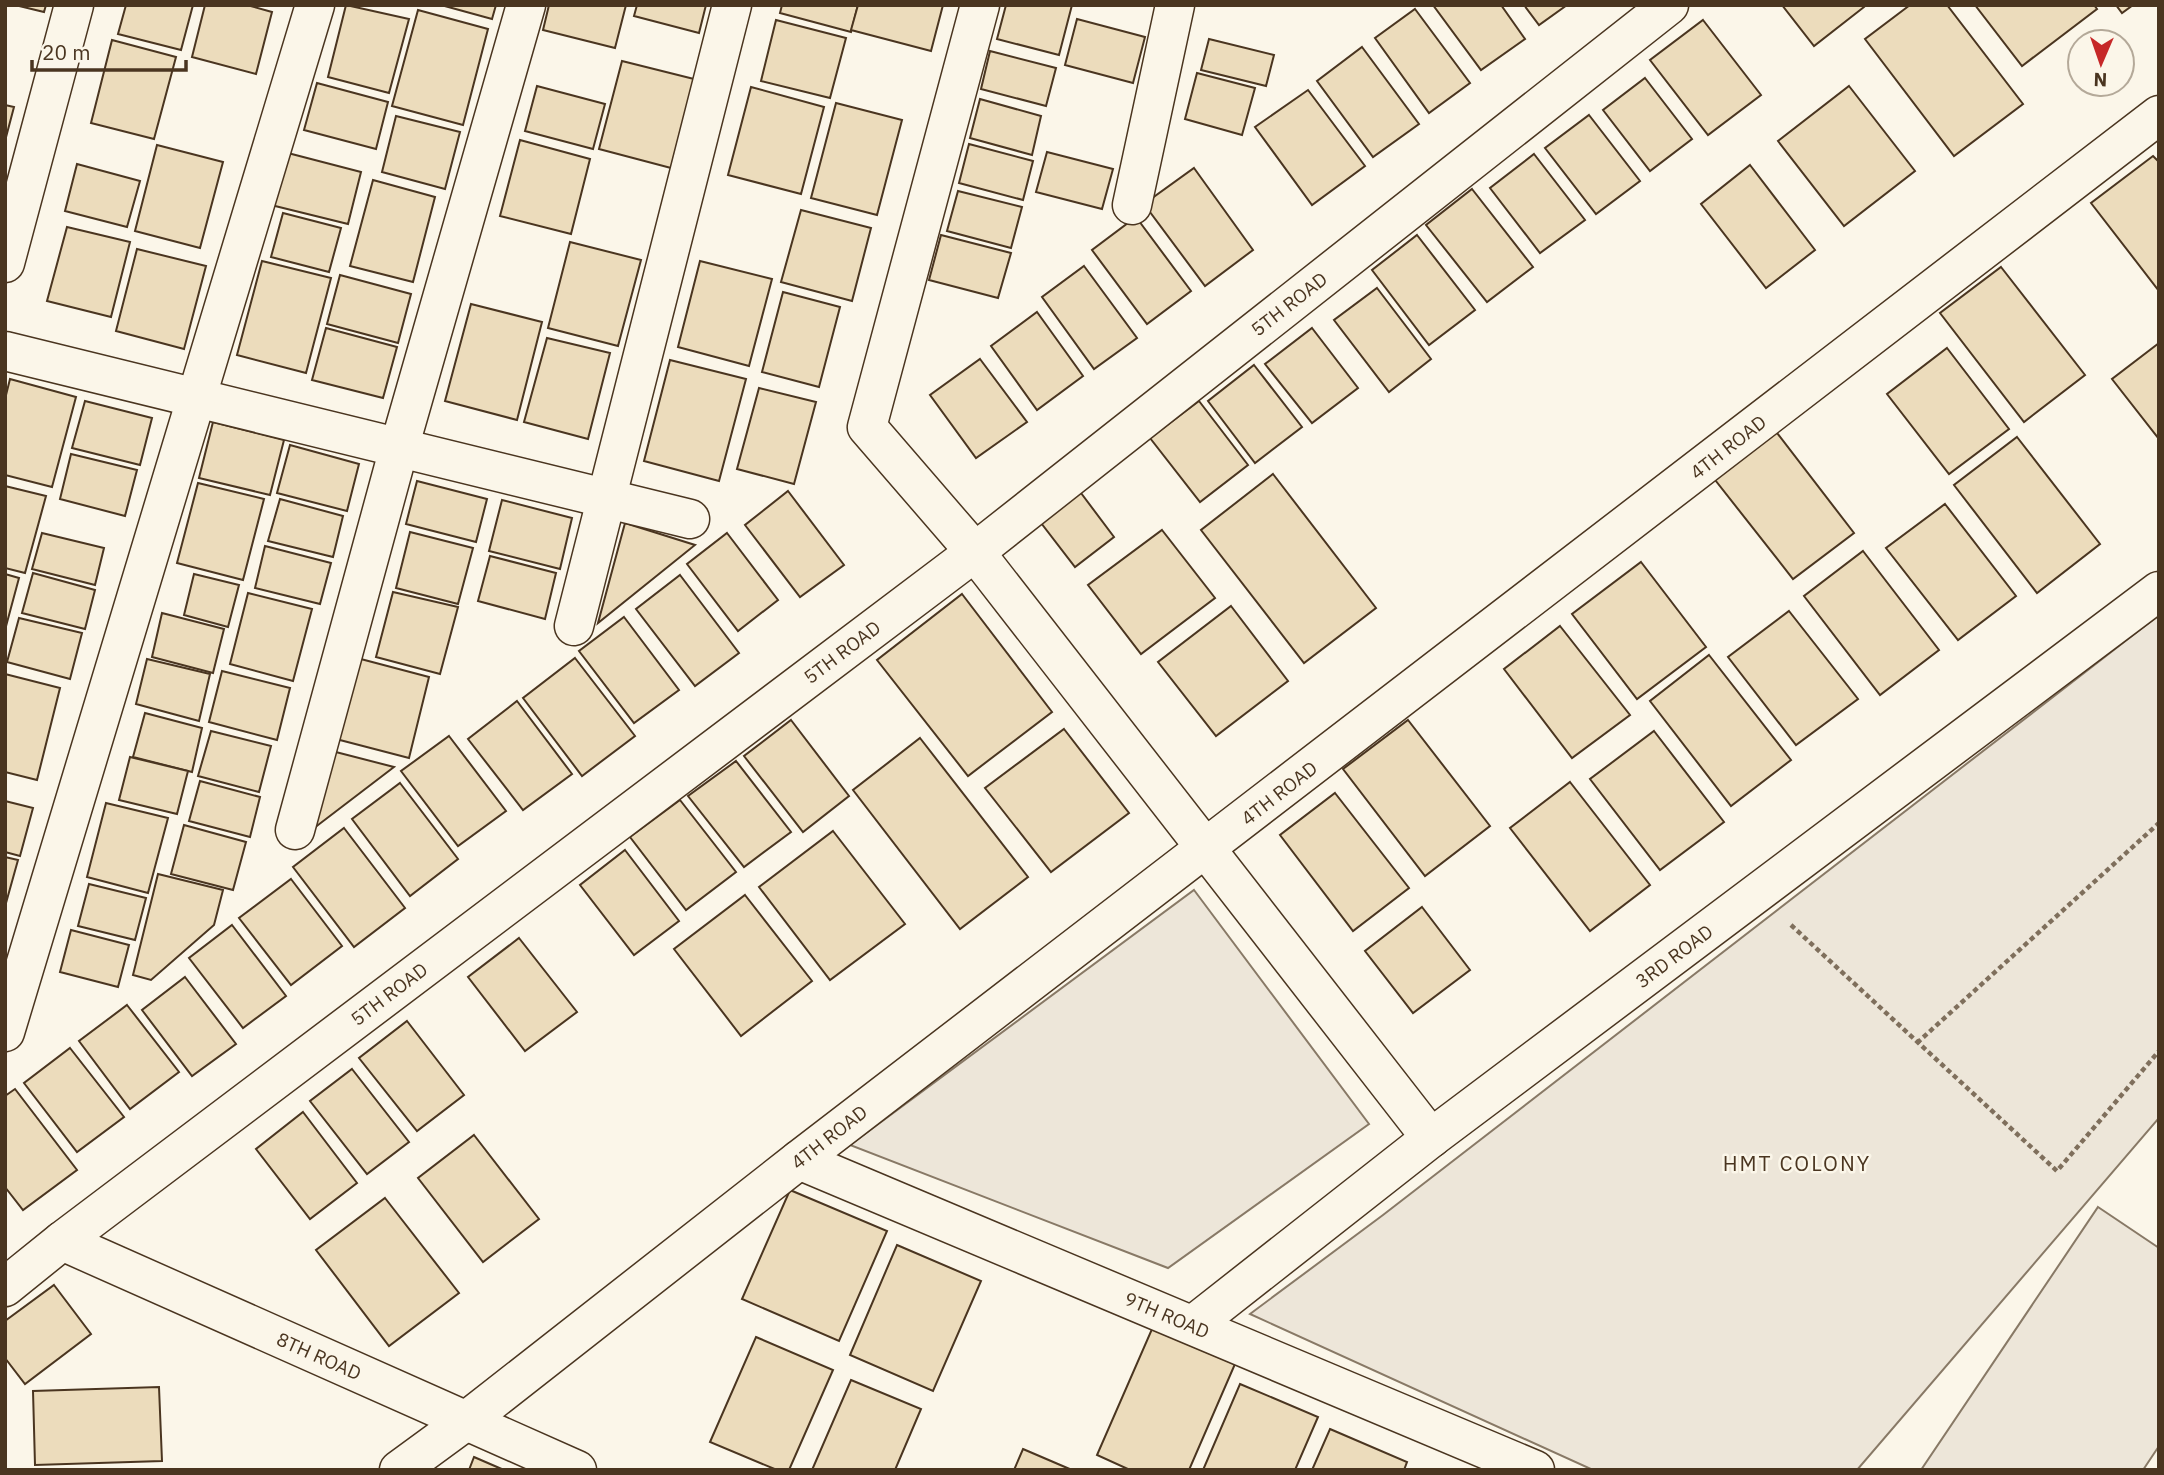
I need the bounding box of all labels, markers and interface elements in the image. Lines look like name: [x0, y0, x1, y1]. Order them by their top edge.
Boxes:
scale bar: [32, 28, 186, 72]
north arrow: [2066, 28, 2136, 98]
text: 20 m: [42, 38, 91, 66]
text: N: [2093, 68, 2108, 92]
street label: 5TH ROAD: [1246, 267, 1332, 341]
street label: 4TH ROAD: [1685, 410, 1771, 484]
street label: 5TH ROAD: [799, 615, 885, 689]
street label: 4TH ROAD: [1236, 756, 1322, 830]
street label: 3RD ROAD: [1630, 919, 1718, 993]
street label: 5TH ROAD: [346, 957, 432, 1031]
street label: 4TH ROAD: [786, 1100, 872, 1174]
district label: HMT COLONY: [1723, 1149, 1871, 1177]
street label: 9TH ROAD: [1121, 1286, 1213, 1344]
street label: 8TH ROAD: [273, 1327, 365, 1385]

